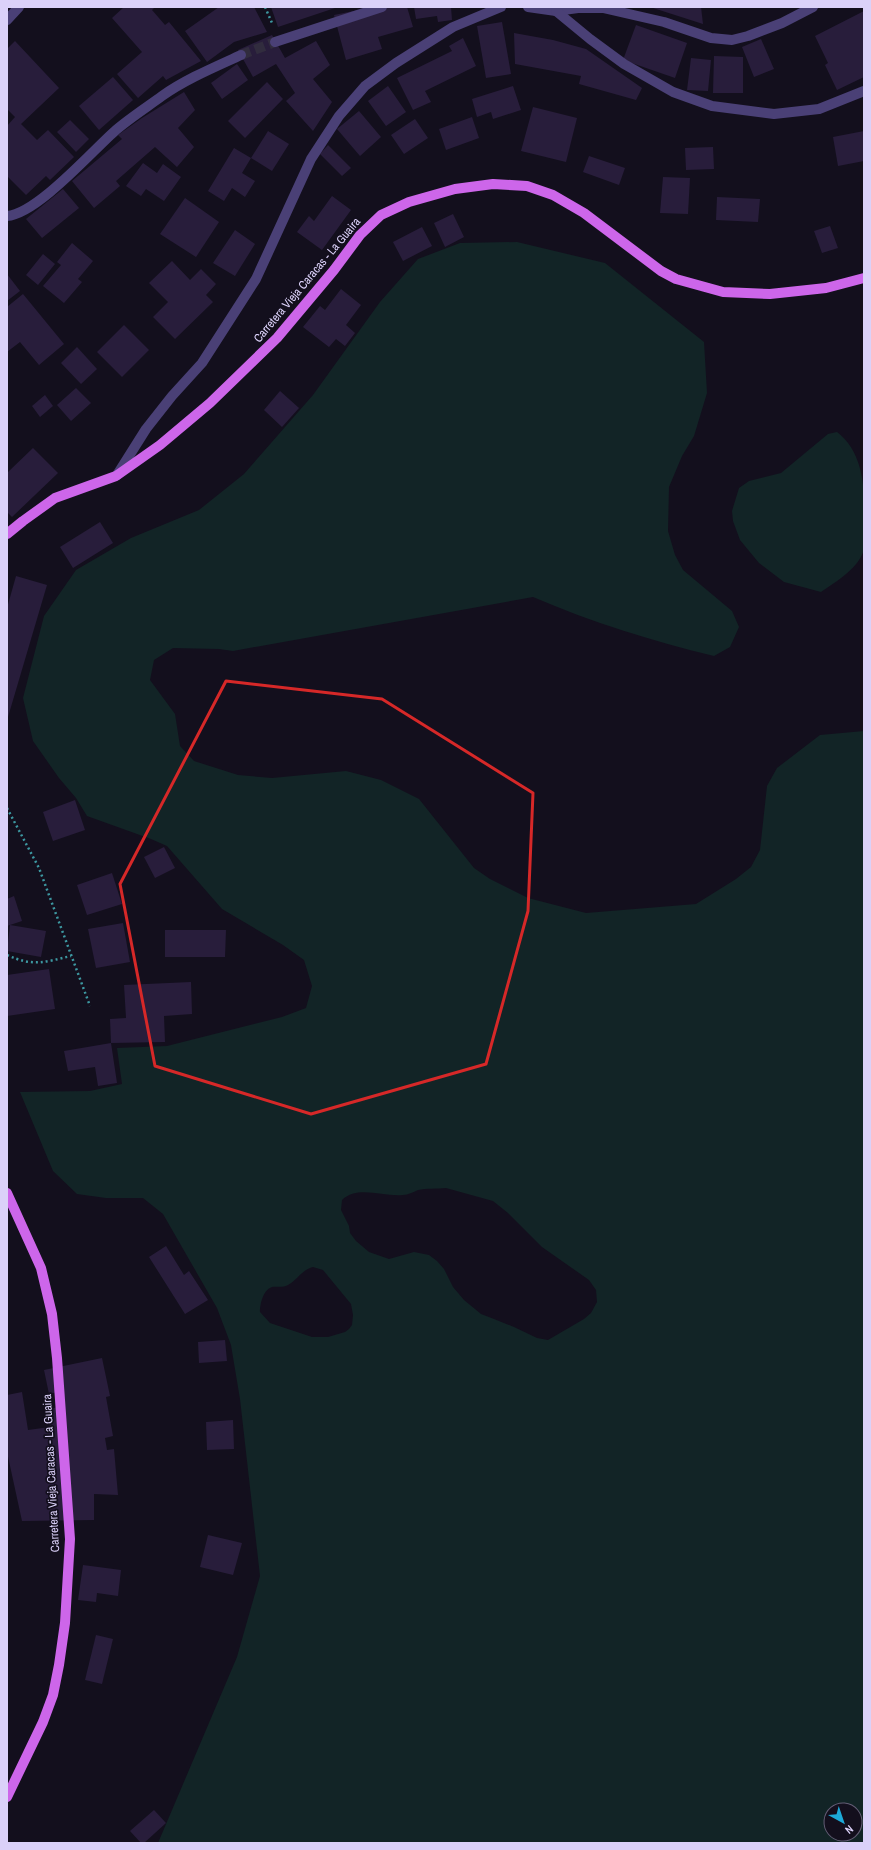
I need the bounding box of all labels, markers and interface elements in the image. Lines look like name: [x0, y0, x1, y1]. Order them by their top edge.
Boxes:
street label: Carretera Vieja Caracas - La Guaira: [250, 214, 364, 346]
street label: Carretera Vieja Caracas - La Guaira: [39, 1393, 63, 1553]
north arrow: [823, 1802, 863, 1842]
text: N: [842, 1822, 856, 1837]

